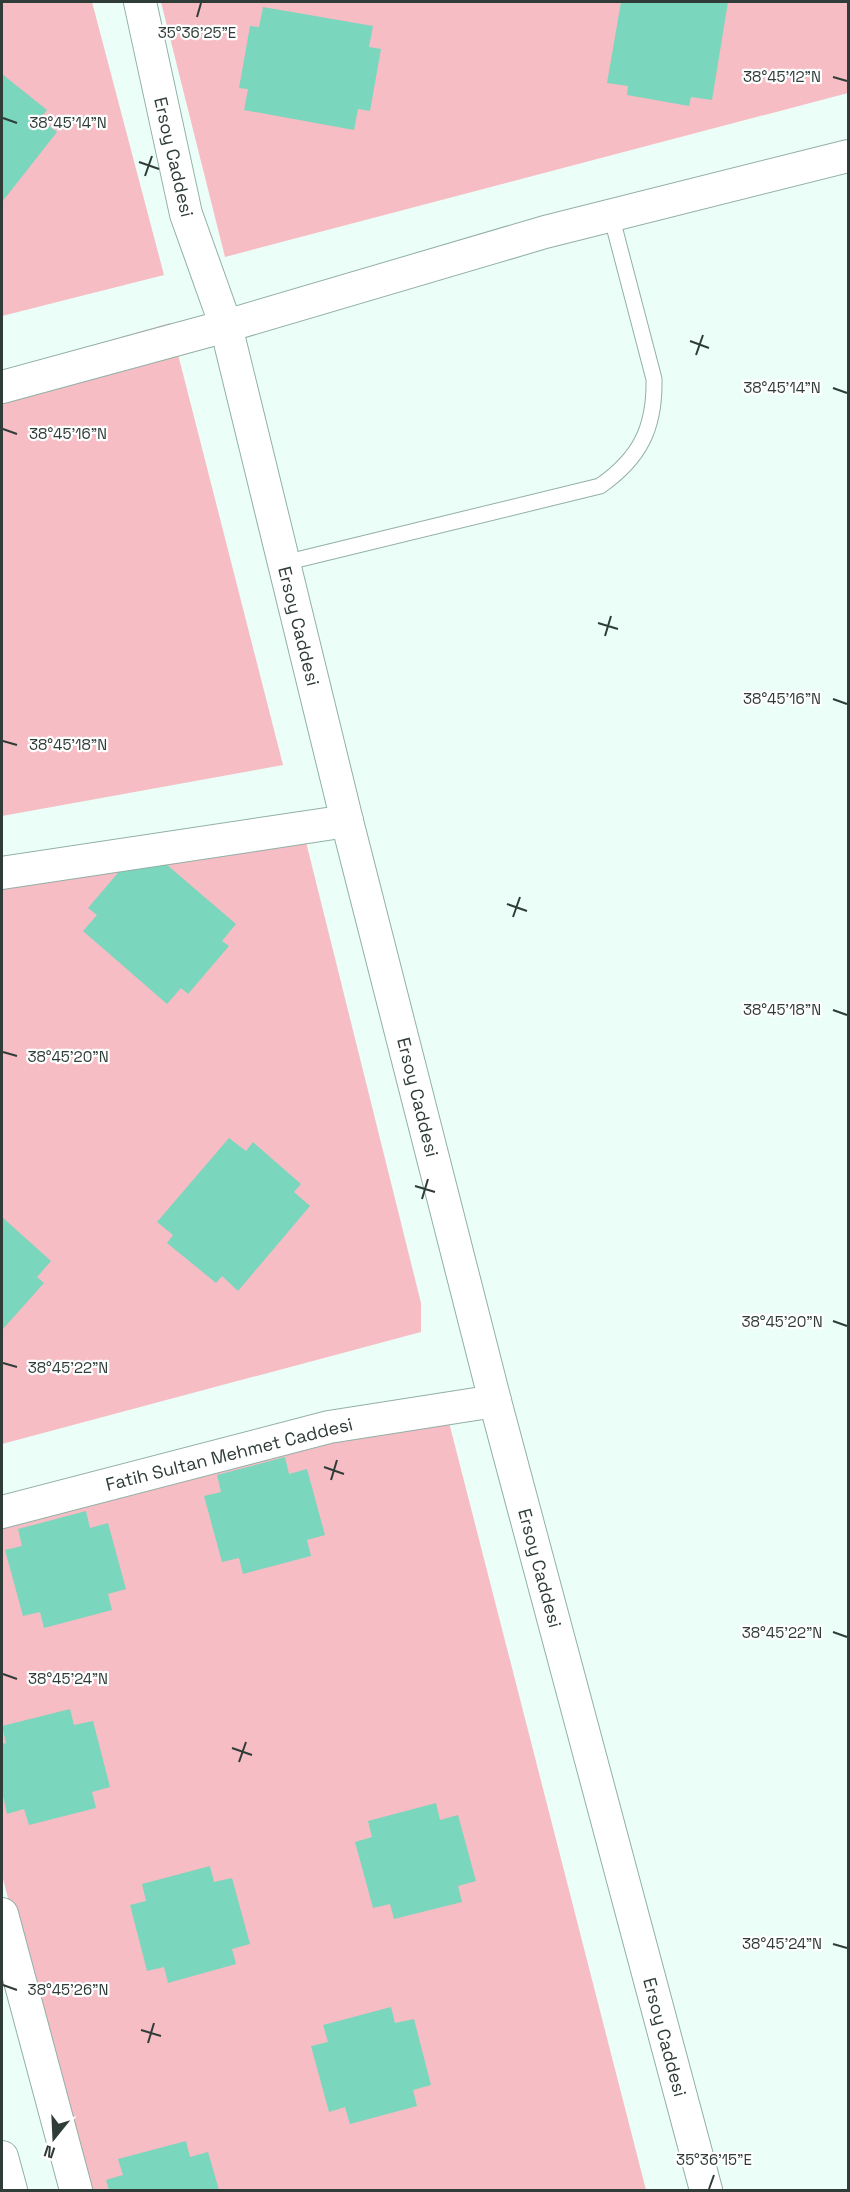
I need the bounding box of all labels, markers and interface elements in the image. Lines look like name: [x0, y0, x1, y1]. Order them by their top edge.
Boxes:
text: 35°36'25"E: [158, 23, 236, 42]
text: 38°45'12"N: [743, 67, 821, 86]
street label: Ersoy Caddesi: [149, 95, 199, 219]
text: 38°45'14"N: [29, 113, 107, 132]
text: 38°45'14"N: [743, 378, 821, 397]
text: 38°45'16"N: [29, 424, 107, 443]
street label: Ersoy Caddesi: [273, 564, 325, 688]
text: 38°45'16"N: [743, 689, 821, 708]
text: 38°45'18"N: [29, 735, 107, 754]
text: 38°45'18"N: [743, 1000, 821, 1019]
street label: Ersoy Caddesi: [392, 1035, 444, 1159]
text: 38°45'20"N: [27, 1047, 109, 1066]
text: 38°45'20"N: [741, 1312, 823, 1331]
text: 38°45'22"N: [28, 1358, 108, 1377]
street label: Fatih Sultan Mehmet Caddesi: [103, 1412, 355, 1496]
street label: Ersoy Caddesi: [513, 1506, 567, 1630]
text: 38°45'22"N: [742, 1623, 822, 1642]
text: 38°45'24"N: [28, 1669, 108, 1688]
text: 38°45'24"N: [742, 1934, 822, 1953]
street label: Ersoy Caddesi: [638, 1975, 692, 2099]
text: 38°45'26"N: [28, 1980, 108, 1999]
north arrow: [24, 2108, 84, 2168]
text: N: [41, 2140, 58, 2163]
text: 35°36'15"E: [676, 2150, 752, 2169]

